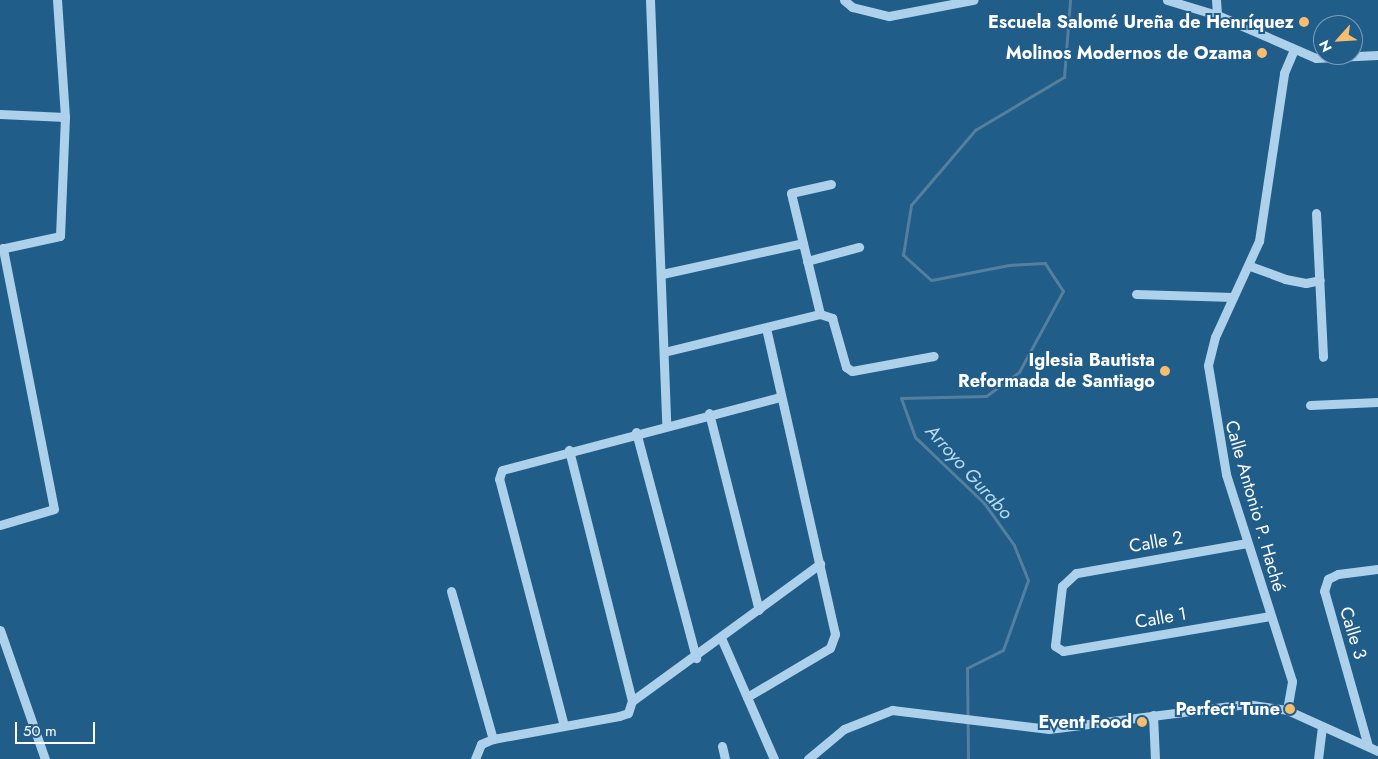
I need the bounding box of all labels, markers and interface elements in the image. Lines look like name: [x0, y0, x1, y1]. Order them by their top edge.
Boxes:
place label: Escuela Salomé Ureña de Henríquez: [988, 11, 1294, 33]
north arrow: [1313, 15, 1363, 65]
marker: Escuela Salomé Ureña de Henríquez: [1298, 16, 1310, 28]
text: N: [1314, 37, 1337, 56]
place label: Molinos Modernos de Ozama: [1006, 42, 1252, 64]
marker: Molinos Modernos de Ozama: [1256, 47, 1268, 59]
place label: Iglesia Bautista Reformada de Santiago: [958, 350, 1155, 392]
marker: Iglesia Bautista Reformada de Santiago: [1159, 365, 1171, 377]
street label: Calle Antonio P. Haché: [1220, 418, 1290, 594]
water label: Arroyo Gurabo: [921, 420, 1017, 524]
street label: Calle 2: [1127, 527, 1185, 557]
street label: Calle 1: [1134, 603, 1188, 633]
street label: Calle 3: [1335, 604, 1371, 662]
place label: Perfect Tune: [1175, 698, 1280, 720]
marker: Perfect Tune: [1284, 703, 1296, 715]
place label: Event Food: [1038, 711, 1132, 733]
scale bar: [18, 712, 98, 744]
marker: Event Food: [1136, 716, 1148, 728]
text: 50 m: [23, 720, 57, 742]

